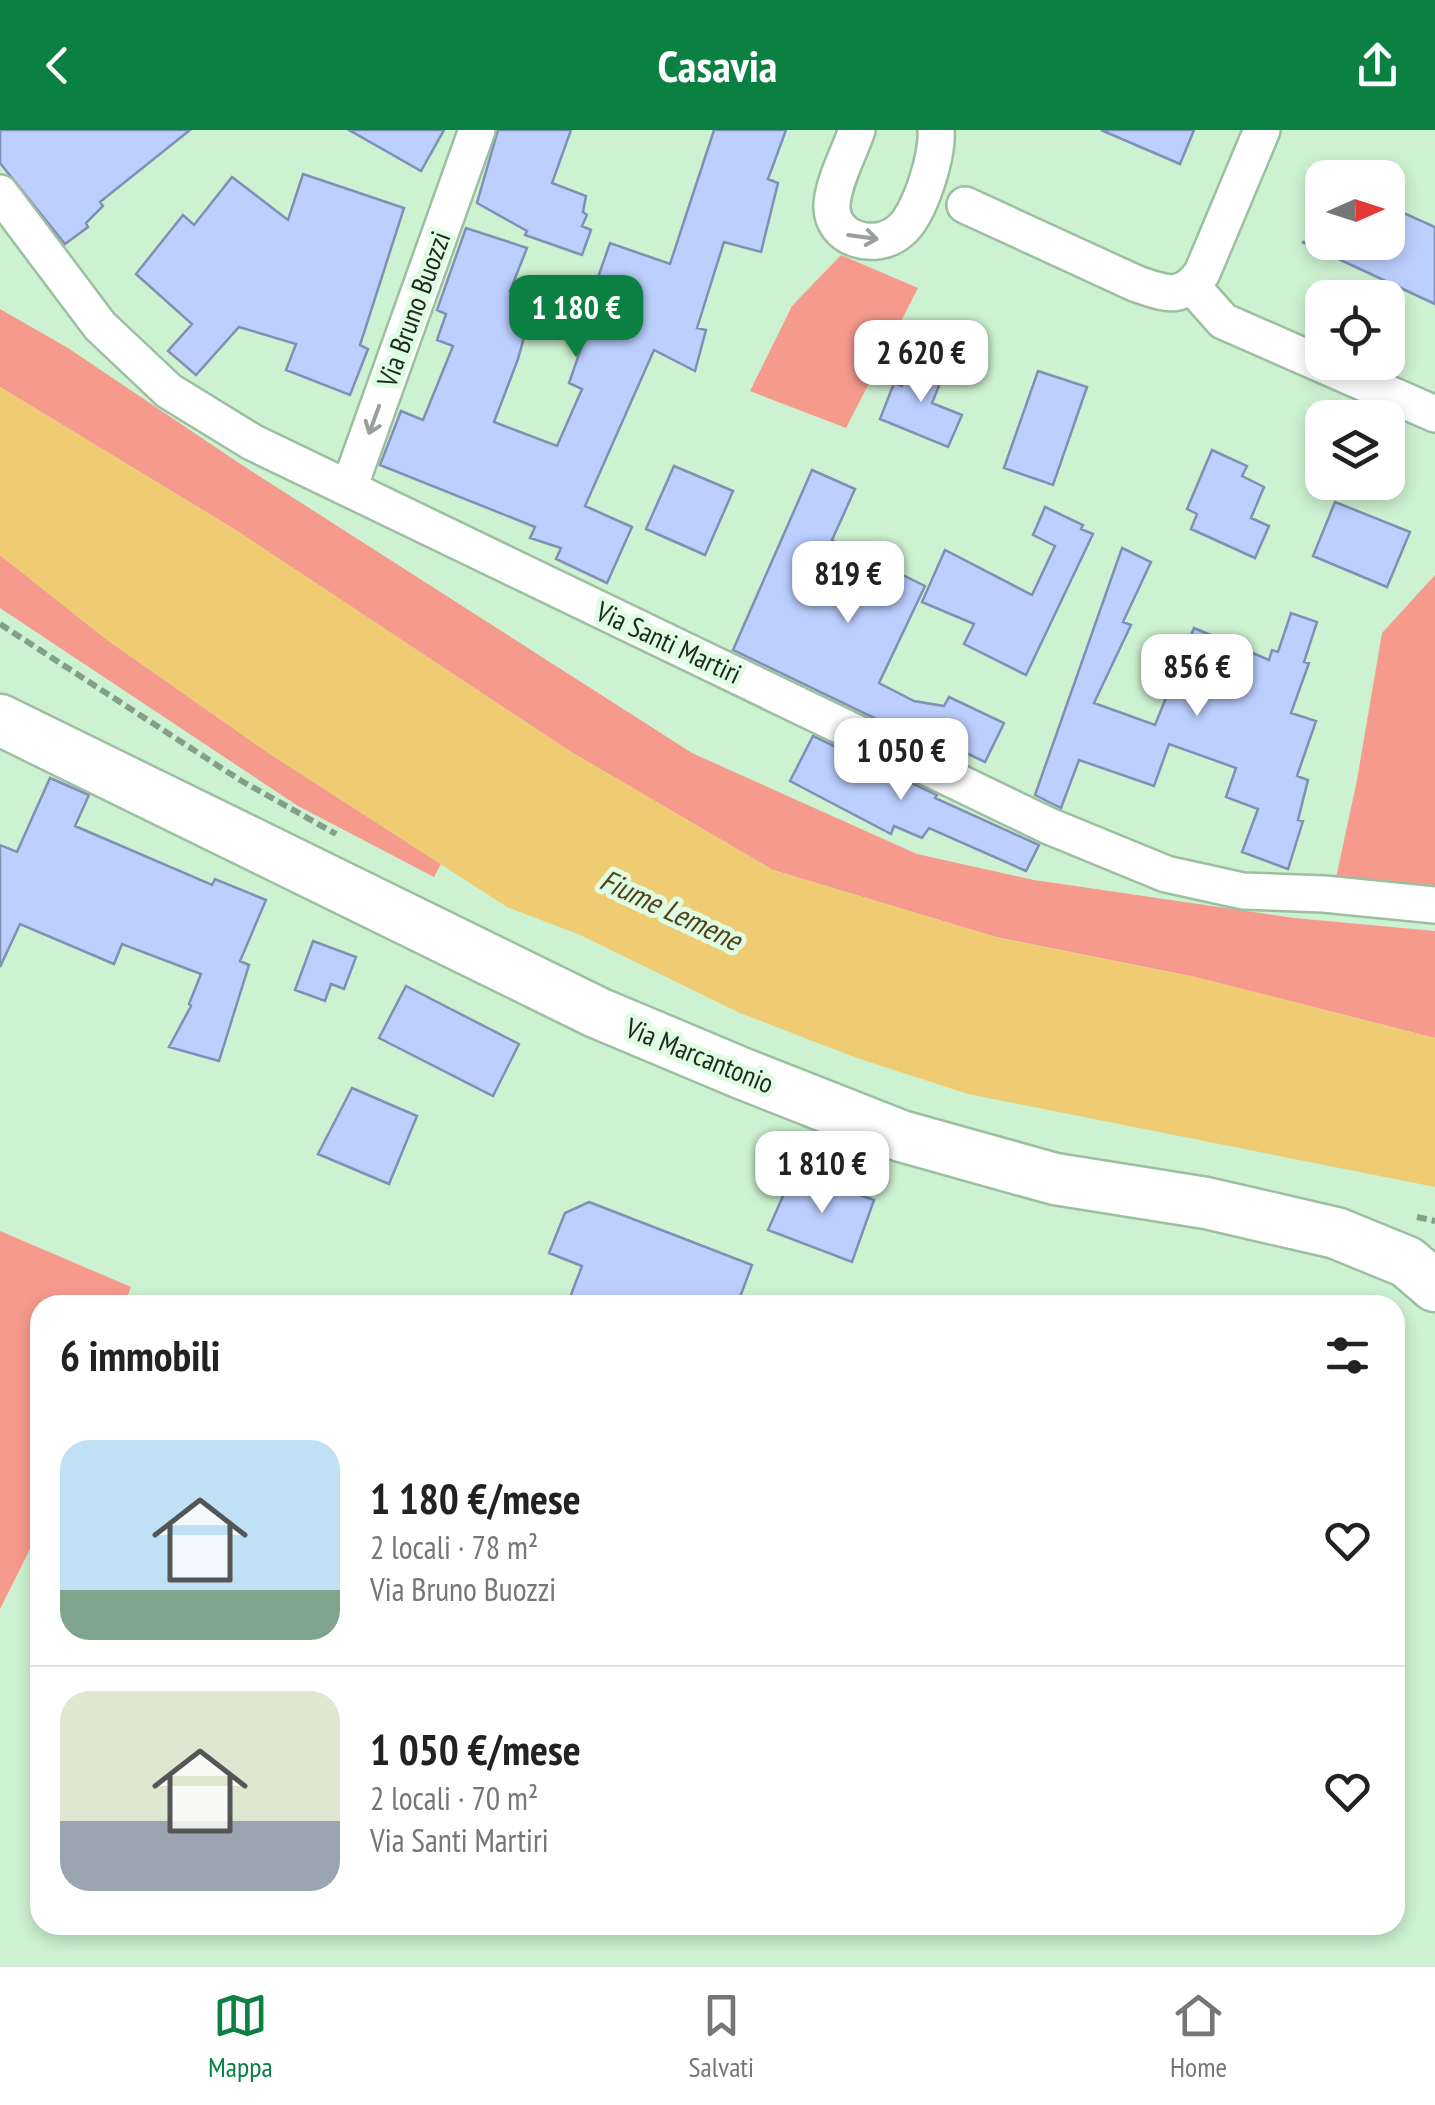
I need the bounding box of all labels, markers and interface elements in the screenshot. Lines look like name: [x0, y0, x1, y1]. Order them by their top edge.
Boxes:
text: Casavia: [658, 36, 777, 94]
icon: back: [30, 38, 85, 93]
icon: share: [1350, 38, 1405, 93]
north arrow: [1305, 160, 1405, 260]
map controls: [1305, 160, 1405, 500]
street label: Via Bruno Buozzi: [367, 226, 458, 393]
one-way arrow: [846, 229, 879, 247]
pin: 1 180 €: [484, 275, 668, 360]
button: locate: [1305, 280, 1405, 380]
text: 1 180 €: [531, 286, 621, 328]
pin: 2 620 €: [829, 320, 1013, 405]
text: 2 620 €: [876, 331, 966, 373]
button: layers: [1305, 400, 1405, 500]
one-way arrow: [364, 403, 382, 434]
pin: 819 €: [778, 541, 918, 626]
text: 819 €: [814, 552, 882, 594]
street label: Via Santi Martiri: [589, 592, 748, 692]
pin: 856 €: [1127, 634, 1267, 719]
text: 856 €: [1163, 645, 1231, 687]
pin: 1 050 €: [809, 718, 993, 803]
text: 1 050 €: [856, 729, 946, 771]
water label: Fiume Lemene: [594, 859, 749, 959]
street label: Via Marcantonio: [620, 1008, 779, 1101]
pin: 1 810 €: [730, 1131, 914, 1216]
text: 1 810 €: [777, 1142, 867, 1184]
text: 6 immobili: [60, 1328, 220, 1383]
icon: filters: [1320, 1328, 1375, 1383]
text: 1 180 €/mese: [370, 1471, 581, 1526]
icon: home: [140, 1480, 260, 1600]
icon: heart: [1320, 1513, 1375, 1568]
text: 2 locali · 78 m²: [370, 1526, 538, 1568]
text: Via Bruno Buozzi: [370, 1568, 556, 1610]
text: 1 050 €/mese: [370, 1722, 581, 1777]
icon: home: [140, 1731, 260, 1851]
icon: heart: [1320, 1764, 1375, 1819]
text: 2 locali · 70 m²: [370, 1777, 538, 1819]
text: Via Santi Martiri: [370, 1819, 549, 1861]
tab: Mappa: [208, 1988, 273, 2085]
tab: Salvati: [689, 1988, 754, 2085]
tab: Home: [1170, 1988, 1227, 2085]

